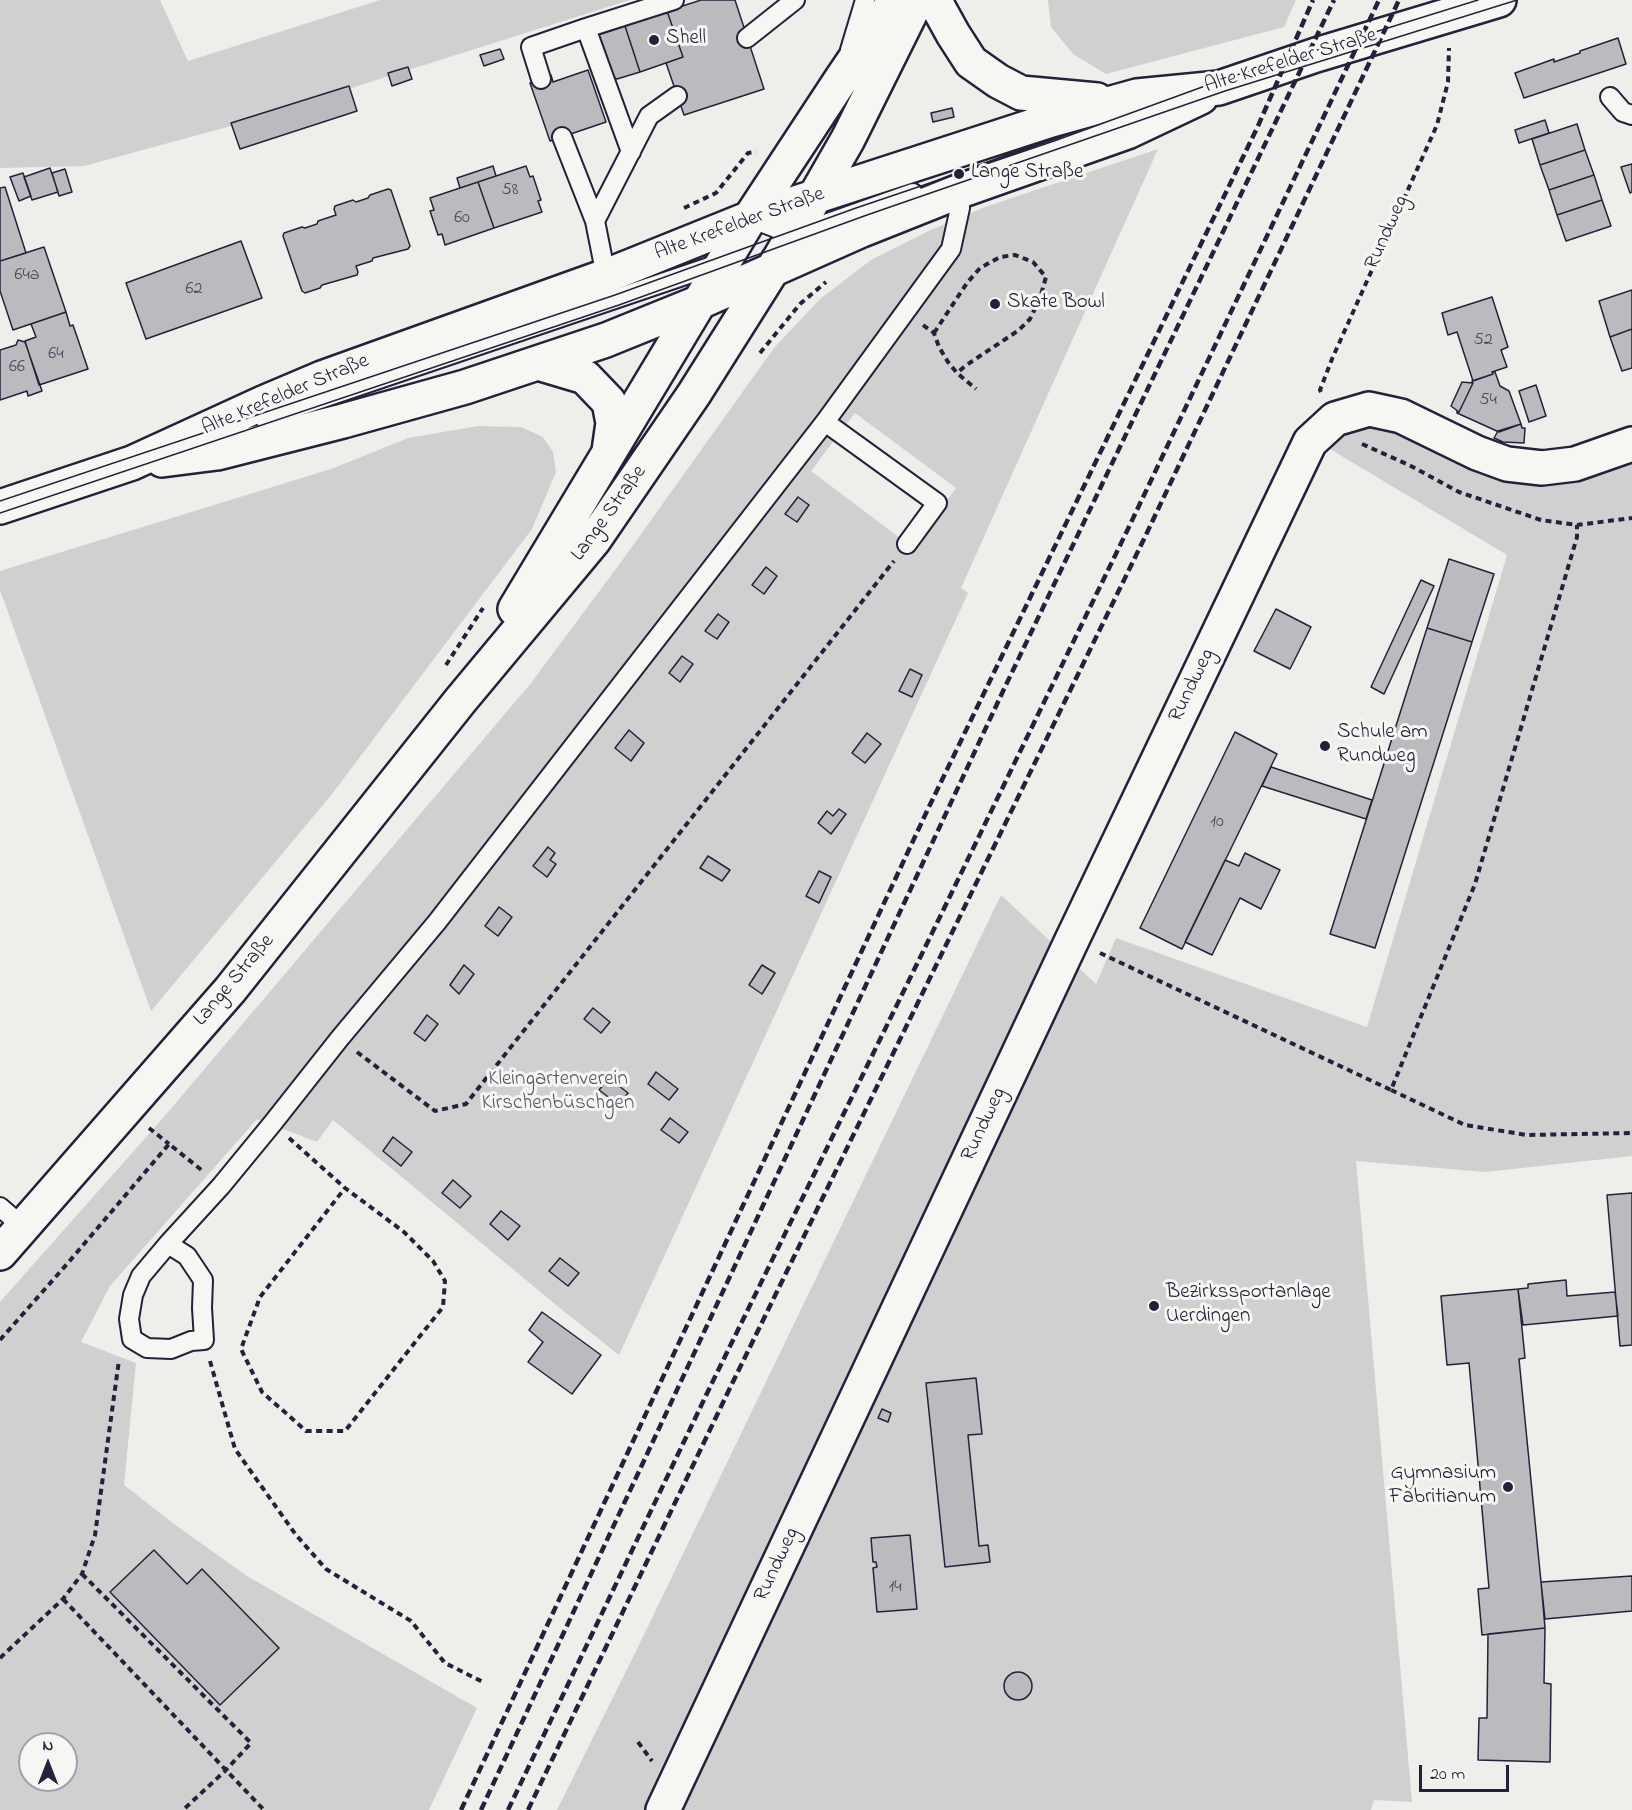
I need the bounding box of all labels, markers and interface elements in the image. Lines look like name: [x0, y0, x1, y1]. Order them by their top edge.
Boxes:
street label: Alte Krefelder Straße: [1202, 24, 1380, 100]
place label: Shell: [666, 27, 706, 53]
marker: Shell: [647, 33, 661, 47]
place label: Lange Straße: [971, 161, 1083, 187]
marker: Lange Straße: [952, 167, 966, 181]
house number: 58: [501, 180, 519, 202]
street label: Alte Krefelder Straße: [652, 183, 828, 267]
street label: Rundweg: [1361, 192, 1415, 274]
house number: 60: [454, 208, 470, 230]
house number: 64a: [14, 265, 40, 287]
house number: 62: [186, 279, 202, 301]
place label: Skate Bowl: [1007, 291, 1105, 317]
marker: Skate Bowl: [988, 297, 1002, 311]
house number: 52: [1473, 330, 1493, 352]
house number: 64: [48, 344, 64, 366]
street label: Alte Krefelder Straße: [199, 349, 373, 443]
house number: 66: [9, 357, 25, 379]
house number: 54: [1479, 390, 1497, 412]
street label: Lange Straße: [567, 461, 653, 567]
street label: Rundweg: [1165, 645, 1221, 727]
place label: Schule am Rundweg: [1337, 721, 1428, 771]
marker: Schule am Rundweg: [1318, 739, 1332, 753]
house number: 10: [1210, 812, 1224, 834]
street label: Lange Straße: [189, 930, 281, 1032]
park label: Kleingartenverein Kirschenbüschgen: [482, 1068, 634, 1118]
street label: Rundweg: [957, 1084, 1013, 1166]
place label: Bezirkssportanlage Uerdingen: [1166, 1281, 1331, 1331]
marker: Bezirkssportanlage Uerdingen: [1147, 1299, 1161, 1313]
place label: Gymnasium Fabritianum: [1389, 1462, 1496, 1512]
marker: Gymnasium Fabritianum: [1501, 1480, 1515, 1494]
street label: Rundweg: [750, 1524, 806, 1606]
house number: 14: [888, 1577, 902, 1599]
north arrow: [18, 1732, 78, 1792]
text: N: [43, 1734, 53, 1758]
scale bar: [1422, 1753, 1512, 1791]
text: 20 m: [1430, 1762, 1465, 1788]

